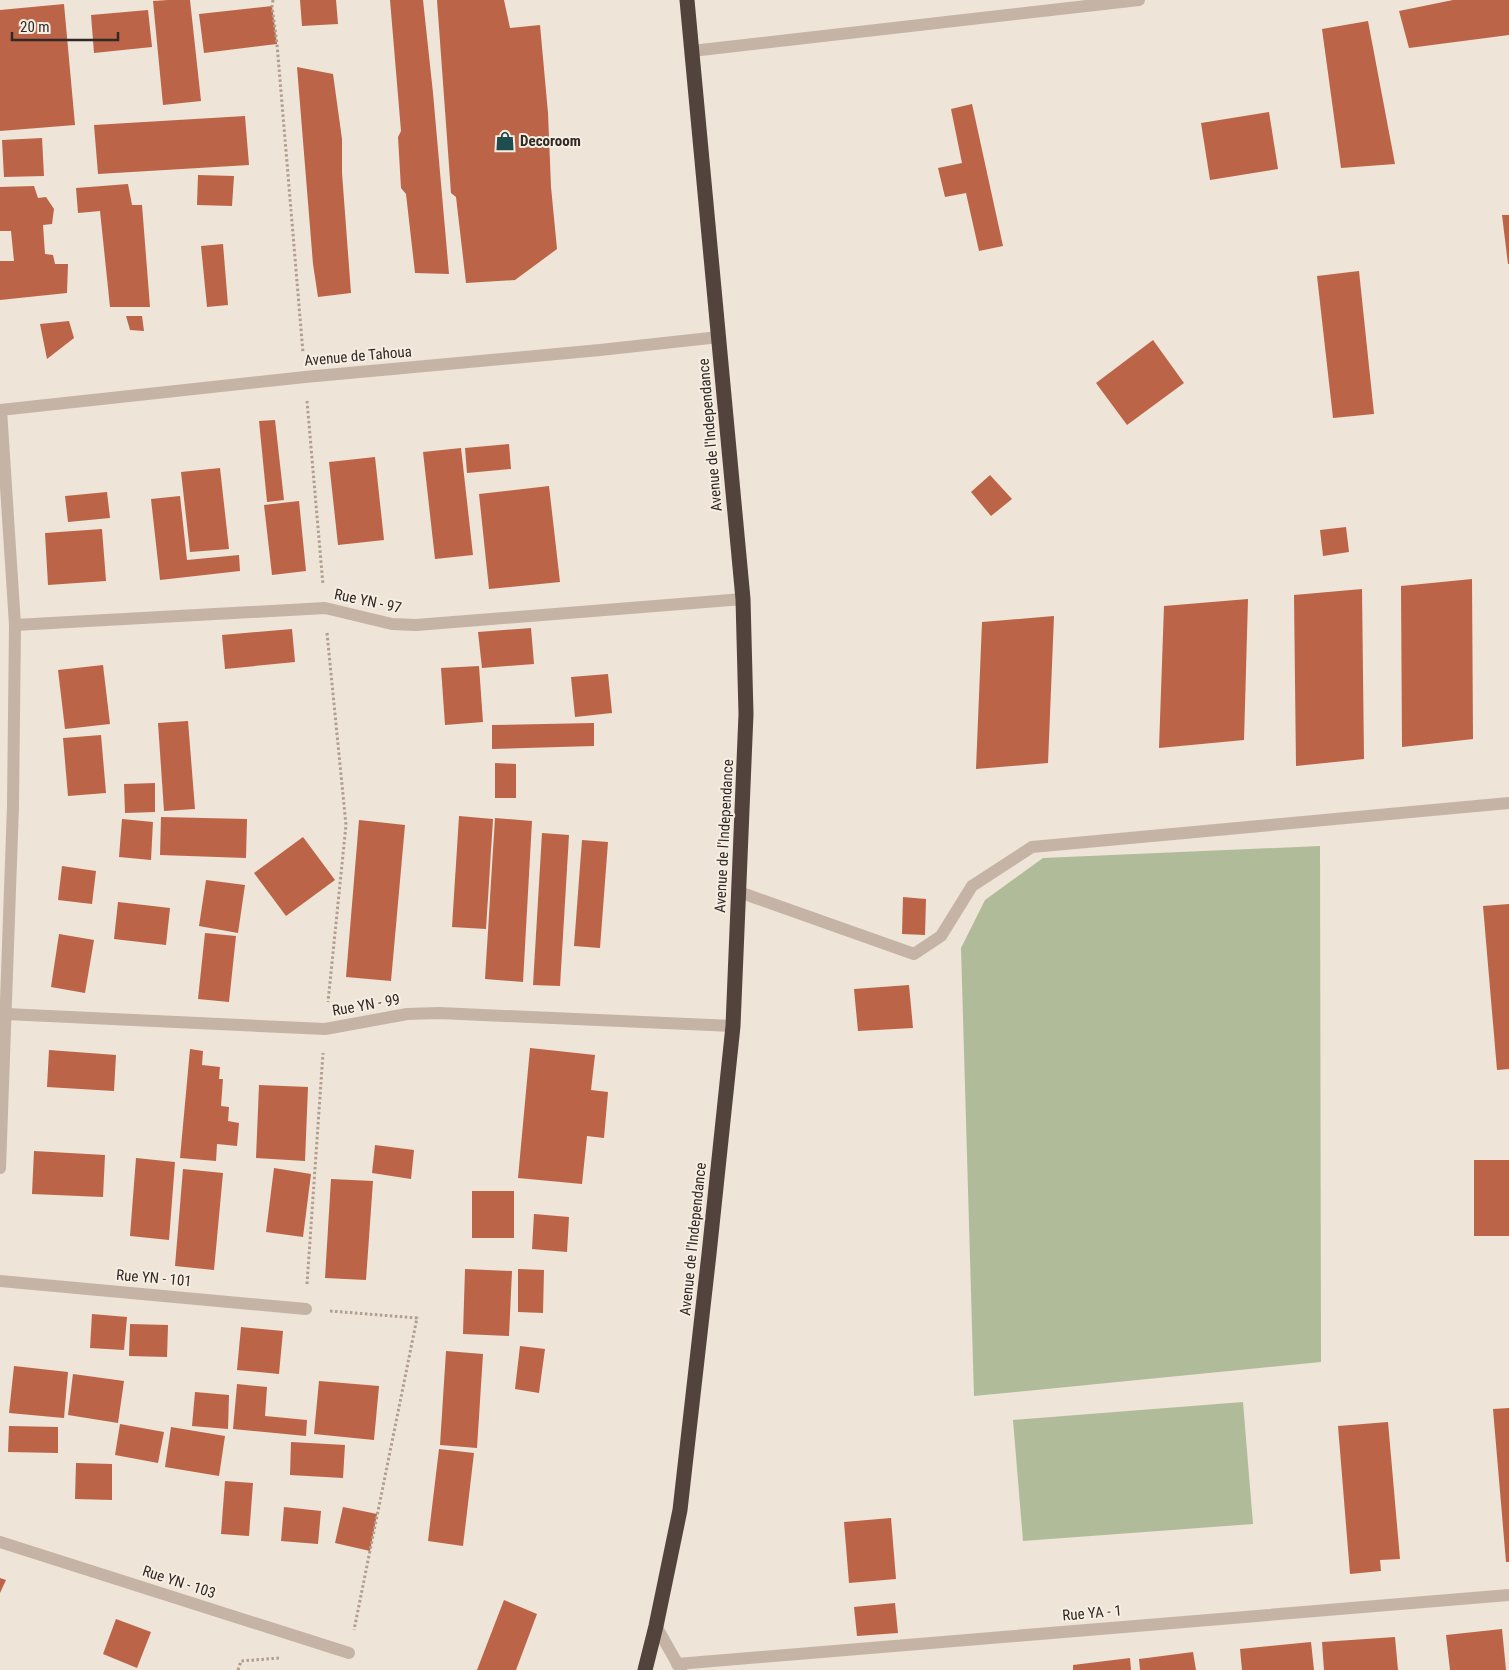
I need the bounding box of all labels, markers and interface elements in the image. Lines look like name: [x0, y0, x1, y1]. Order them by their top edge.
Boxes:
scale bar: [12, 10, 119, 42]
text: 20 m: [20, 18, 50, 36]
shop icon: Decoroom: [494, 130, 516, 152]
place label: Decoroom: [520, 132, 581, 150]
street label: Avenue de Tahoua: [304, 342, 412, 370]
street label: Avenue de l'Independance: [694, 358, 726, 512]
street label: Rue YN - 97: [333, 585, 403, 617]
street label: Avenue de l'Independance: [711, 759, 737, 913]
street label: Rue YN - 99: [331, 990, 401, 1020]
street label: Avenue de l'Independance: [676, 1162, 710, 1316]
street label: Rue YN - 101: [116, 1266, 192, 1290]
street label: Rue YN - 103: [140, 1562, 218, 1602]
street label: Rue YA - 1: [1062, 1601, 1122, 1625]

